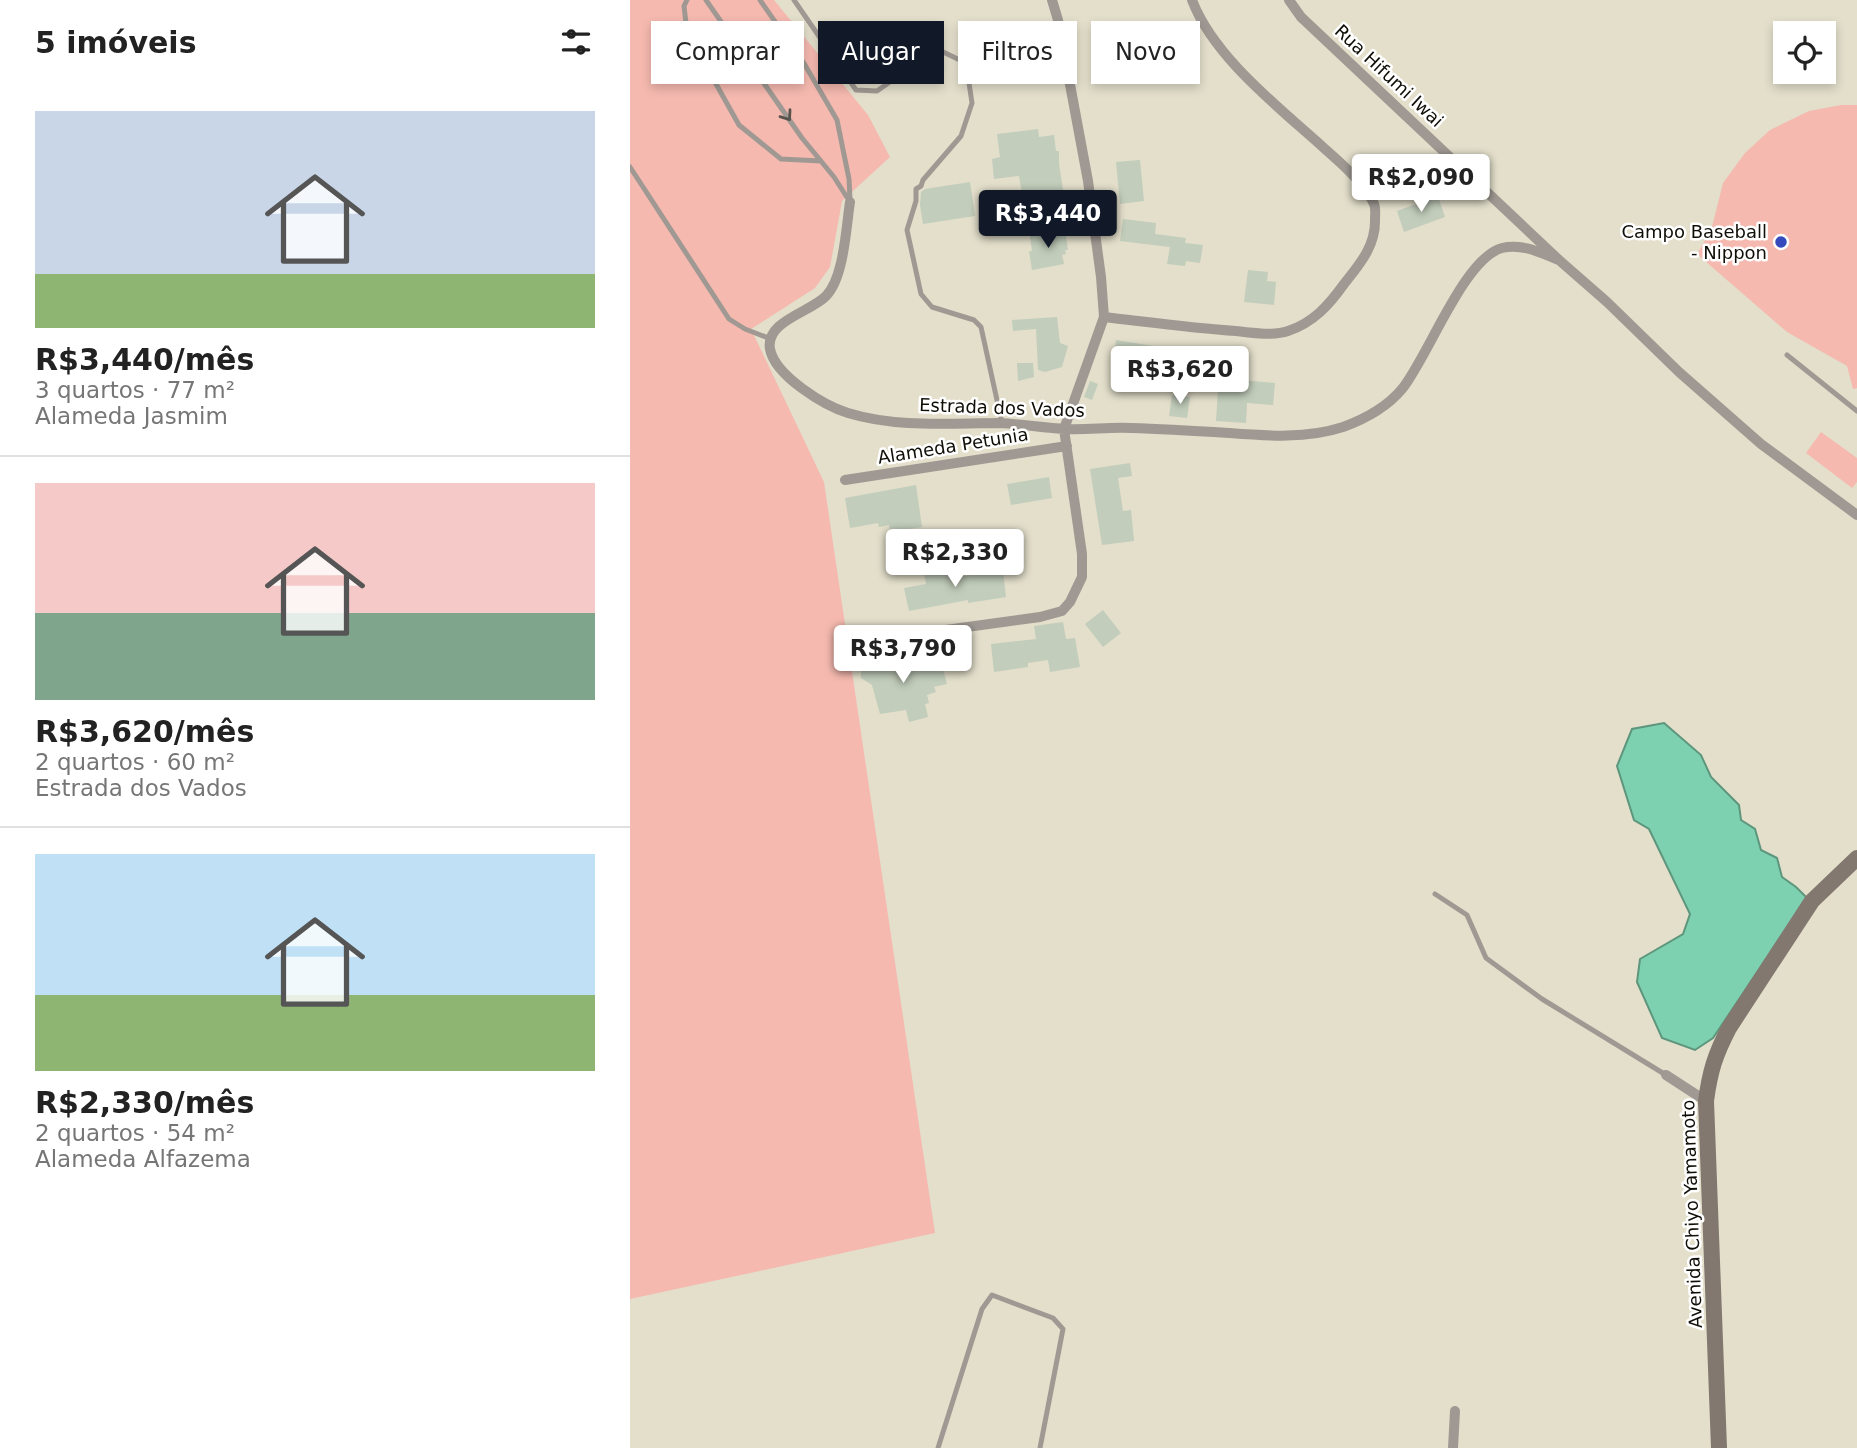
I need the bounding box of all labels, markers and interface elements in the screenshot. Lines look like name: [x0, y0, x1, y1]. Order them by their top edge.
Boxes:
street label: Rua Hifumi Iwai: [1331, 20, 1448, 131]
chip: Comprar: [651, 21, 804, 84]
chip: Alugar: [818, 21, 944, 84]
chip: Filtros: [958, 21, 1077, 84]
chip: Novo: [1091, 21, 1200, 84]
map controls: [1773, 21, 1836, 84]
button: locate: [1773, 21, 1836, 84]
icon: filters: [557, 23, 595, 61]
text: 5 imóveis: [35, 25, 197, 60]
one-way arrow: [779, 108, 791, 121]
pin: R$2,090: [1356, 154, 1486, 214]
icon: home: [252, 156, 378, 282]
text: R$2,090: [1368, 164, 1474, 190]
pin: R$3,440: [983, 190, 1113, 250]
text: R$3,440: [995, 200, 1101, 226]
place label: Campo Baseball - Nippon: [1621, 221, 1767, 263]
marker: Campo Baseball - Nippon: [1773, 234, 1789, 250]
text: R$3,440/mês: [35, 342, 254, 377]
pin: R$3,620: [1115, 346, 1245, 406]
text: R$3,620: [1127, 356, 1233, 382]
text: 3 quartos · 77 m²: [35, 377, 235, 403]
street label: Estrada dos Vados: [919, 394, 1085, 421]
text: Alameda Jasmim: [35, 403, 228, 429]
street label: Alameda Petunia: [876, 423, 1030, 468]
icon: home: [252, 528, 378, 654]
pin: R$2,330: [890, 530, 1020, 589]
text: R$2,330: [902, 539, 1008, 565]
pin: R$3,790: [838, 626, 968, 685]
text: R$3,790: [850, 635, 956, 661]
text: R$3,620/mês: [35, 714, 254, 749]
text: 2 quartos · 60 m²: [35, 749, 235, 775]
text: Estrada dos Vados: [35, 775, 247, 801]
icon: home: [252, 899, 378, 1025]
text: R$2,330/mês: [35, 1085, 254, 1120]
street label: Avenida Chiyo Yamamoto: [1677, 1099, 1706, 1329]
text: 2 quartos · 54 m²: [35, 1120, 235, 1146]
text: Alameda Alfazema: [35, 1146, 251, 1172]

